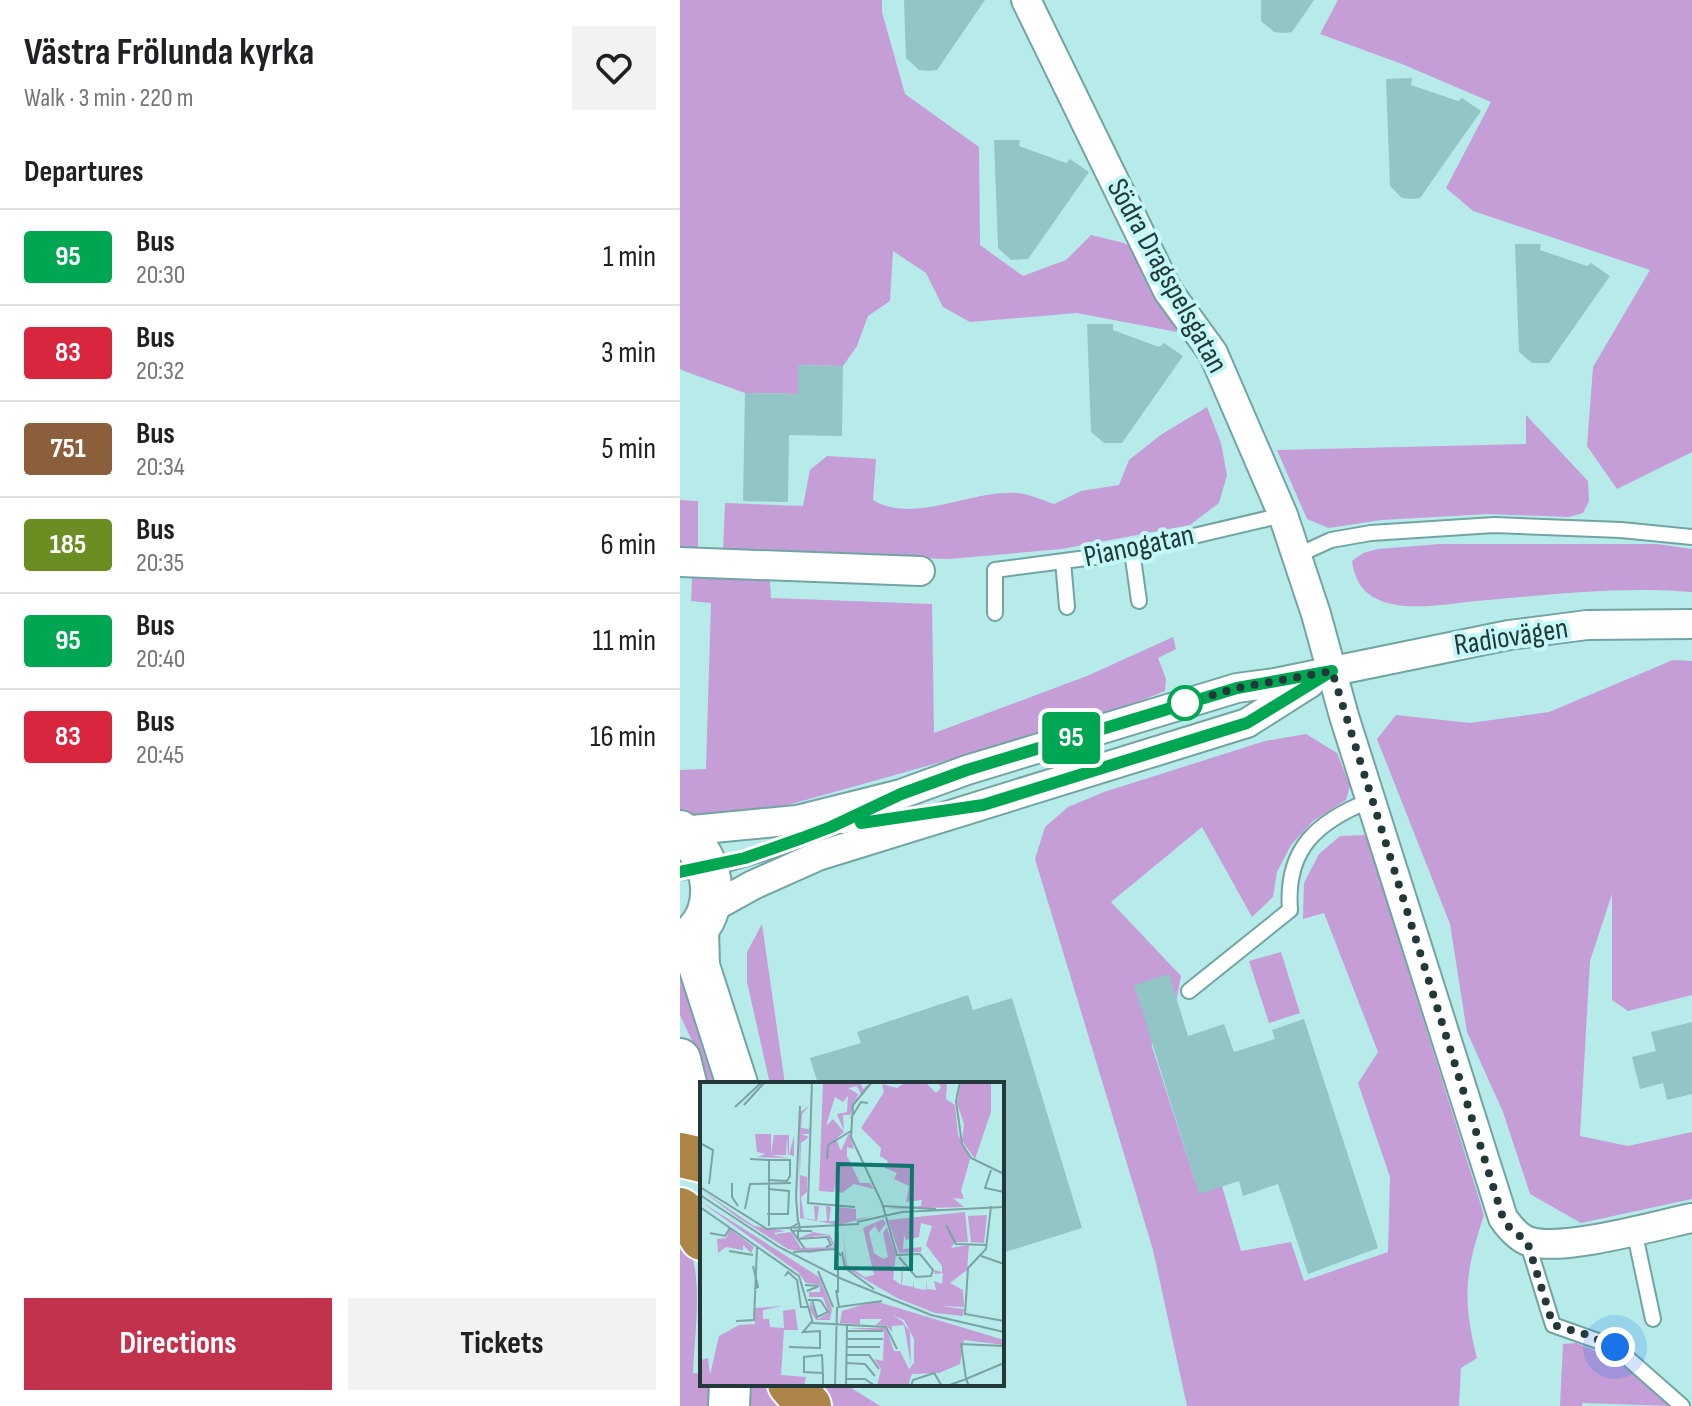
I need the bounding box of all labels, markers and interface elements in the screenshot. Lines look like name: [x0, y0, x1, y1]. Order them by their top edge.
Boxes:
button: heart: [572, 26, 656, 110]
text: Västra Frölunda kyrka: [24, 30, 314, 75]
text: Walk · 3 min · 220 m: [24, 83, 193, 114]
text: Departures: [24, 154, 144, 190]
street label: Södra Dragspelsgatan: [1099, 173, 1235, 379]
text: Bus: [136, 224, 175, 260]
text: 1 min: [603, 239, 656, 275]
text: 95: [55, 240, 81, 273]
text: 20:30: [136, 260, 185, 291]
text: Bus: [136, 320, 175, 356]
text: 3 min: [601, 335, 656, 371]
text: 83: [55, 336, 81, 369]
text: 20:32: [136, 356, 185, 387]
text: Bus: [136, 416, 175, 452]
text: 5 min: [602, 431, 656, 467]
text: 751: [50, 432, 86, 465]
text: 20:34: [136, 452, 185, 483]
text: Bus: [136, 512, 175, 548]
street label: Pianogatan: [1081, 517, 1197, 575]
text: 6 min: [600, 527, 656, 563]
text: 185: [50, 528, 86, 561]
text: 20:35: [136, 548, 184, 579]
text: Bus: [136, 608, 175, 644]
street label: Radiovägen: [1452, 610, 1570, 664]
text: 11 min: [593, 623, 656, 659]
text: 95: [55, 624, 81, 657]
text: 20:40: [136, 644, 185, 675]
unlabelled marker: [1168, 686, 1202, 720]
text: Bus: [136, 704, 175, 740]
line badge: 95: [1035, 712, 1107, 764]
text: 16 min: [590, 719, 656, 755]
text: 83: [55, 720, 81, 753]
text: 95: [1058, 721, 1084, 754]
text: 20:45: [136, 740, 184, 771]
inset map: [700, 1082, 1004, 1386]
button: Directions: [24, 1298, 332, 1390]
button: Tickets: [348, 1298, 656, 1390]
your location: [1595, 1327, 1635, 1367]

